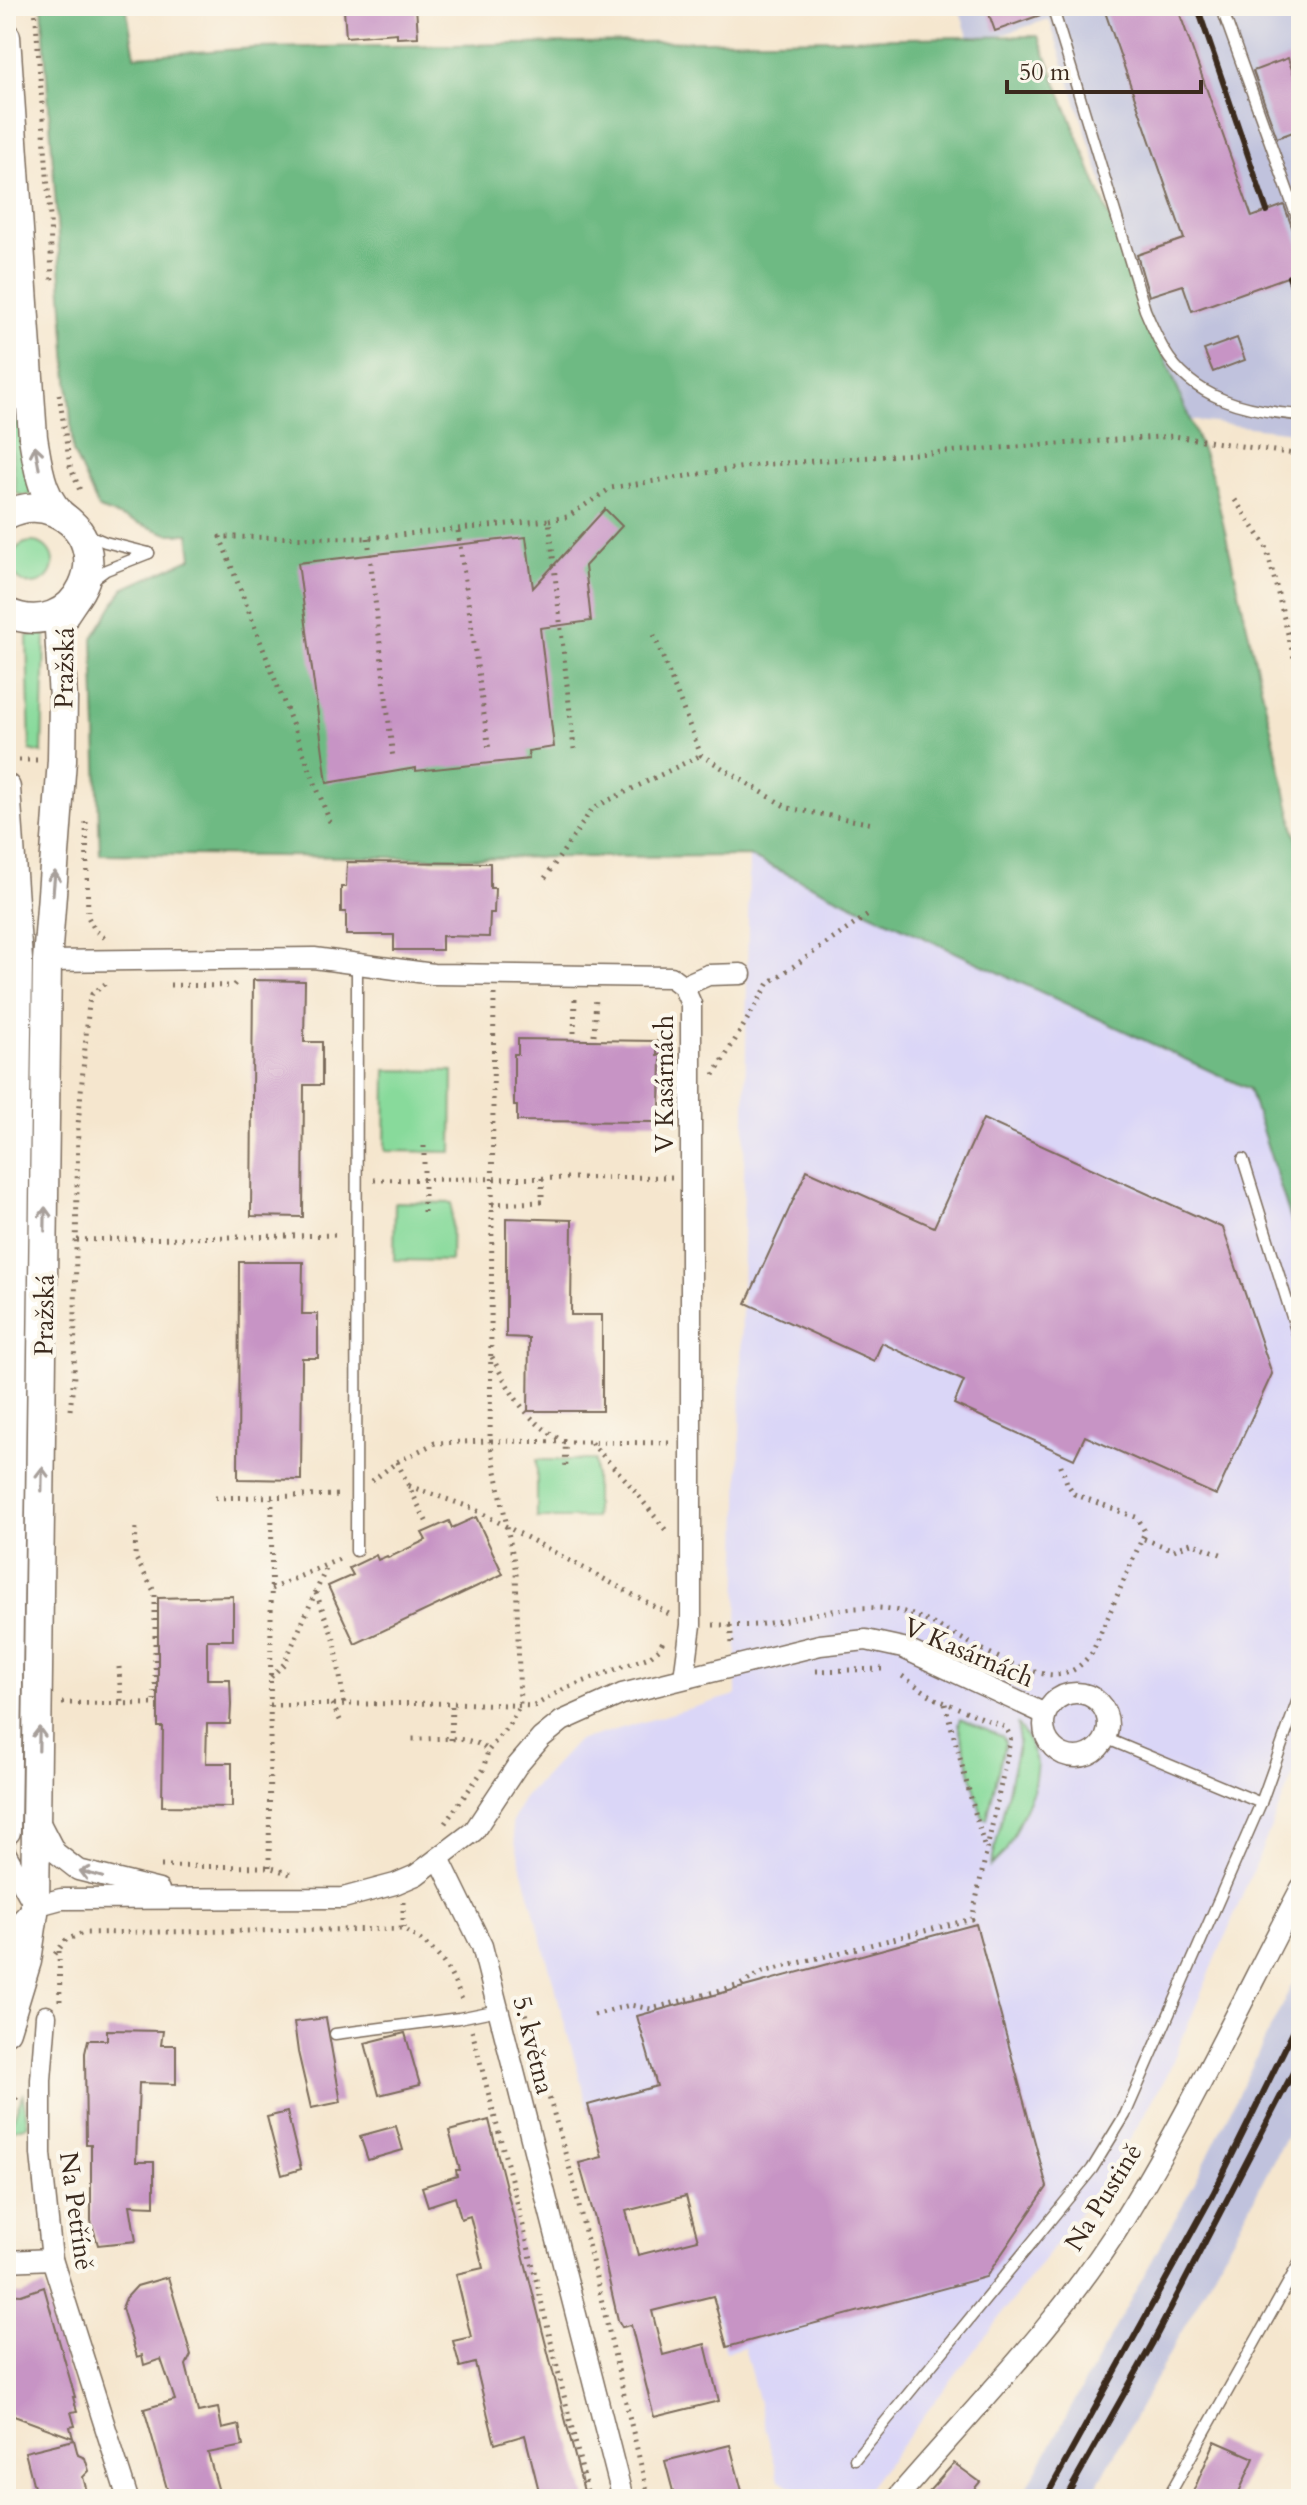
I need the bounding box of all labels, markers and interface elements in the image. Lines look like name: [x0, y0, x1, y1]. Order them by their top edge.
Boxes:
scale bar: [1007, 44, 1201, 94]
text: 50 m: [1019, 56, 1071, 89]
one-way arrow: [28, 445, 43, 471]
street label: Pražská: [46, 627, 83, 709]
one-way arrow: [47, 870, 62, 897]
street label: V Kasárnách: [647, 1015, 682, 1153]
one-way arrow: [37, 1206, 52, 1233]
street label: Pražská: [26, 1274, 63, 1356]
one-way arrow: [34, 1466, 50, 1493]
street label: V Kasárnách: [898, 1609, 1039, 1696]
one-way arrow: [31, 1726, 47, 1753]
one-way arrow: [78, 1865, 104, 1880]
street label: 5. května: [504, 1992, 563, 2098]
street label: Na Pustině: [1057, 2137, 1150, 2258]
street label: Na Petříně: [51, 2150, 102, 2273]

